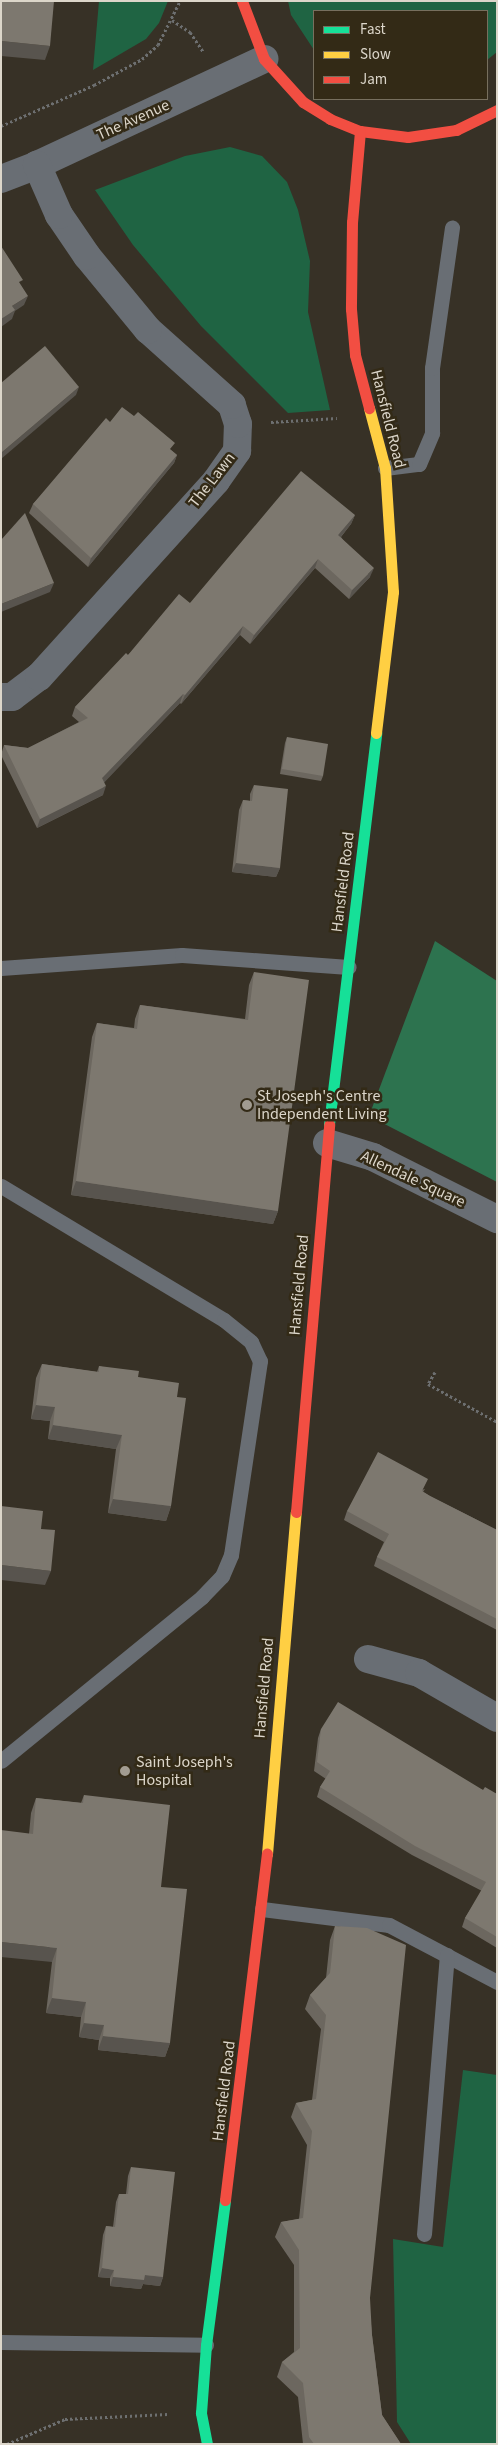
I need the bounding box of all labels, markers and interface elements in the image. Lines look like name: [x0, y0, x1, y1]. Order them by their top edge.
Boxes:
legend: [313, 10, 488, 100]
text: Fast: [360, 19, 386, 40]
text: Slow: [360, 44, 391, 65]
text: Jam: [360, 69, 387, 90]
street label: The Avenue: [94, 95, 172, 145]
street label: Hansfield Road: [366, 368, 410, 470]
street label: The Lawn: [185, 449, 239, 511]
street label: Hansfield Road: [327, 831, 359, 933]
place label: St Joseph's Centre Independent Living: [257, 1086, 386, 1124]
marker: St Joseph's Centre Independent Living: [241, 1099, 253, 1111]
street label: Allendale Square: [358, 1146, 468, 1212]
street label: Hansfield Road: [285, 1234, 313, 1336]
street label: Hansfield Road: [250, 1637, 278, 1739]
place label: Saint Joseph's Hospital: [136, 1752, 233, 1790]
marker: Saint Joseph's Hospital: [118, 1764, 132, 1778]
street label: Hansfield Road: [208, 2040, 240, 2142]

